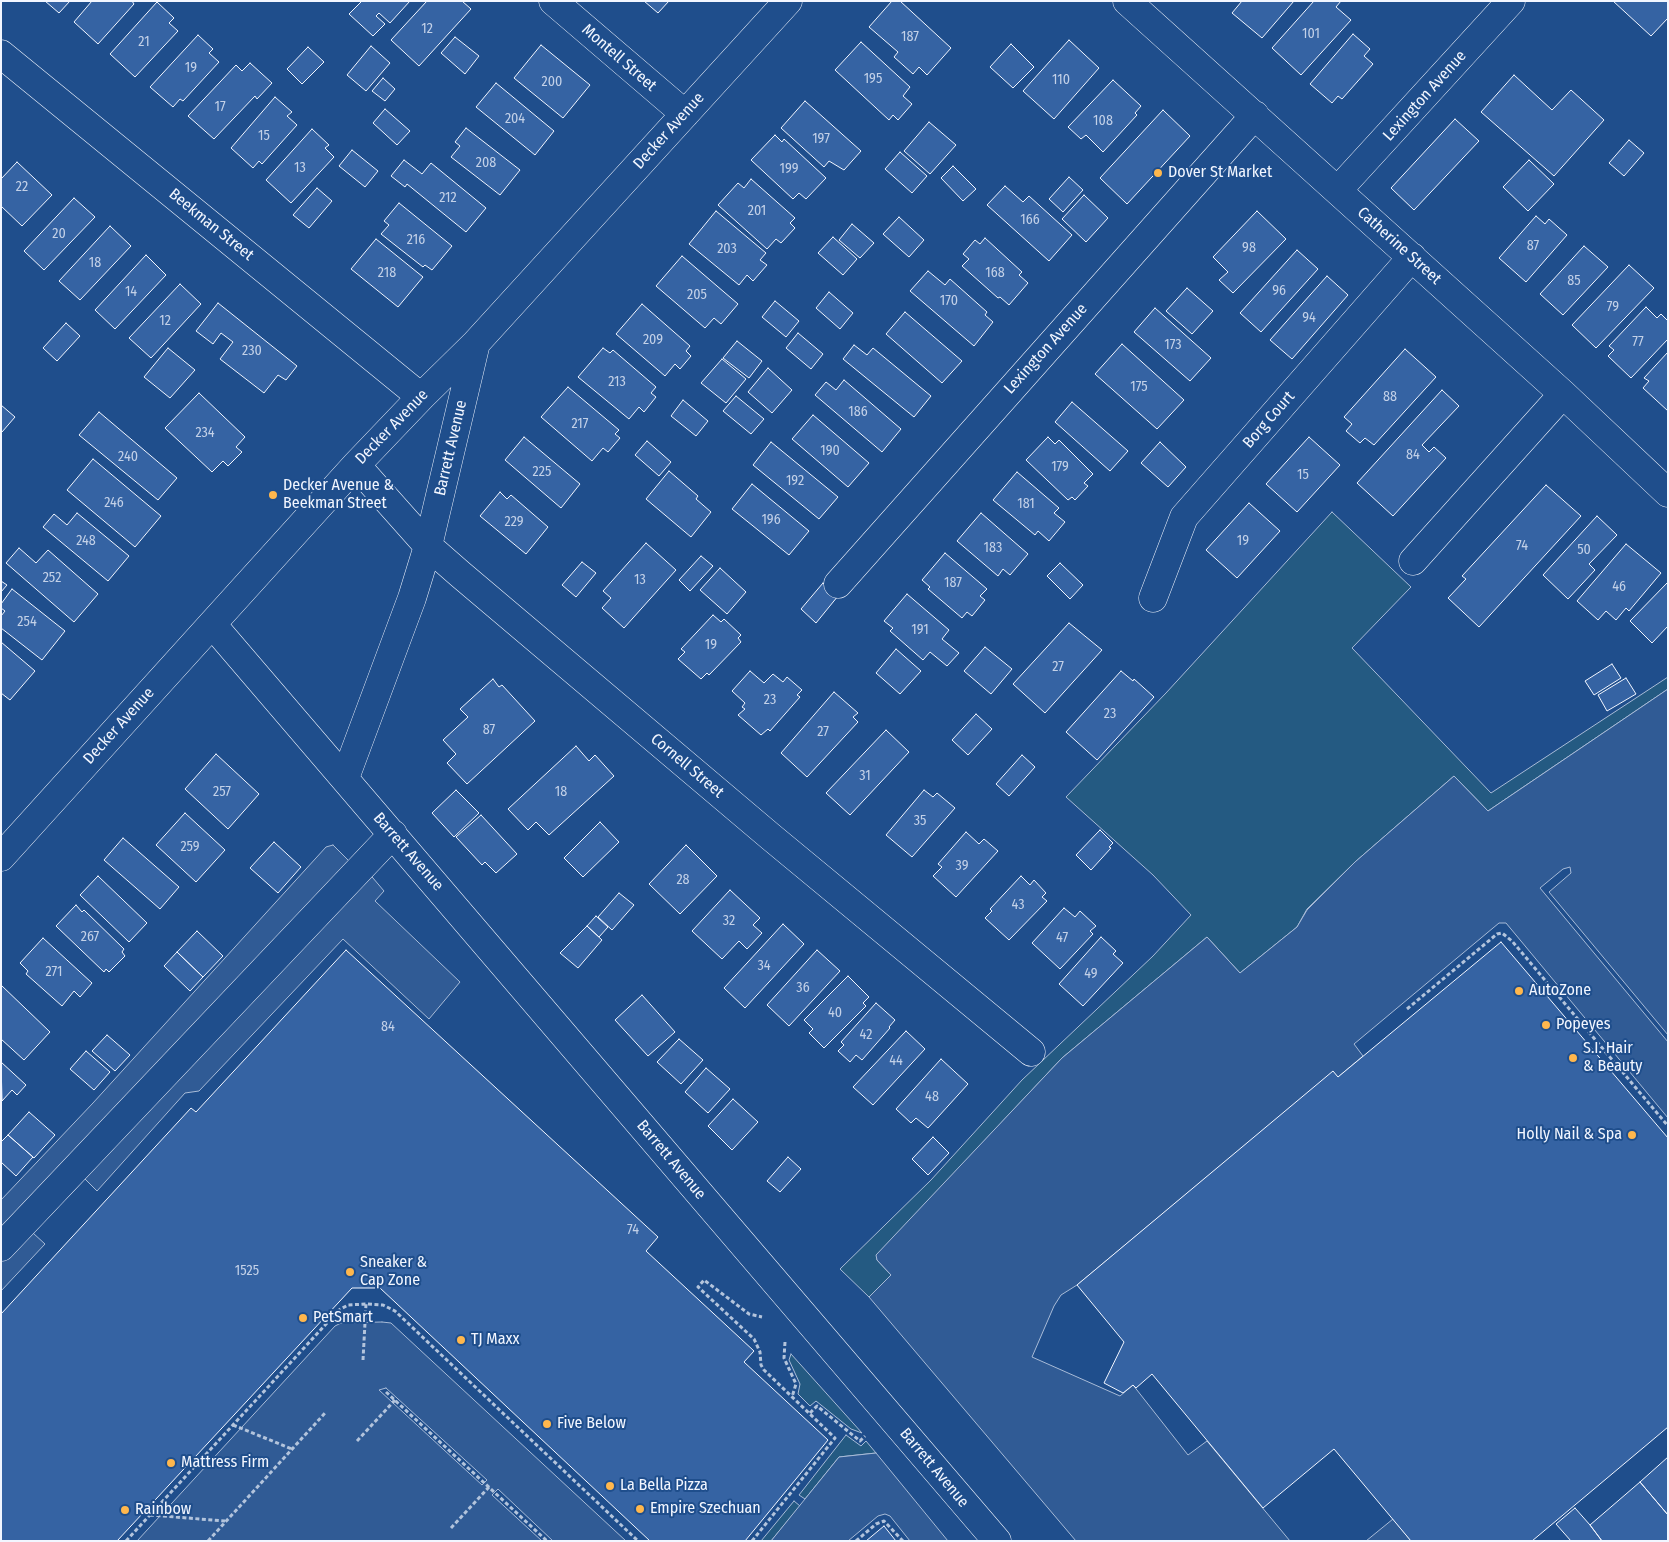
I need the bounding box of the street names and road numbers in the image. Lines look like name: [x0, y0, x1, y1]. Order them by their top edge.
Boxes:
street label: Montell Street: [578, 20, 660, 96]
street label: Lexington Avenue: [1379, 47, 1471, 145]
street label: Decker Avenue: [630, 89, 708, 173]
street label: Beekman Street: [165, 185, 257, 265]
street label: Catherine Street: [1353, 203, 1445, 289]
street label: Lexington Avenue: [1000, 300, 1092, 398]
street label: Decker Avenue: [352, 386, 432, 468]
street label: Borg Court: [1239, 388, 1299, 452]
street label: Barrett Avenue: [431, 398, 471, 498]
street label: Decker Avenue: [80, 684, 158, 768]
street label: Cornell Street: [646, 730, 728, 802]
street label: Barrett Avenue: [369, 809, 447, 895]
street label: Barrett Avenue: [632, 1116, 710, 1204]
street label: Barrett Avenue: [895, 1424, 973, 1512]

